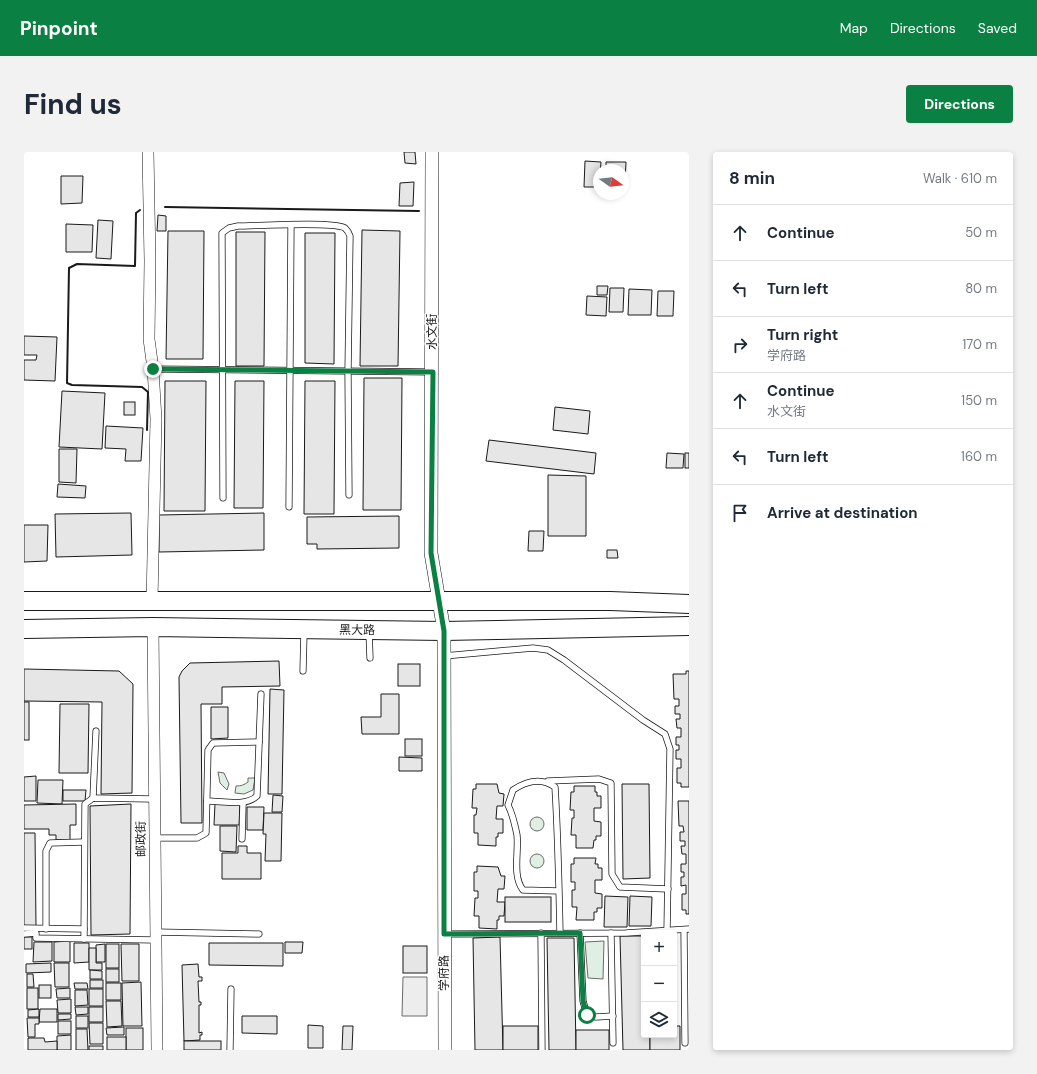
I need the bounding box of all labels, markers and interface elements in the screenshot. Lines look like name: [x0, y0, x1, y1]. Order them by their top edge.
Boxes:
text: Pinpoint: [20, 16, 98, 41]
text: Map: [840, 19, 868, 37]
text: Directions: [890, 19, 956, 37]
text: Saved: [978, 19, 1017, 37]
button: Directions: [906, 85, 1013, 123]
text: Find us: [24, 86, 122, 123]
north arrow: [593, 164, 629, 200]
text: 8 min: [729, 167, 775, 189]
text: Walk · 610 m: [923, 170, 997, 187]
icon: ahead: [729, 222, 751, 244]
text: Continue: [767, 223, 835, 243]
text: 50 m: [965, 224, 997, 241]
icon: left: [729, 278, 751, 300]
text: Turn left: [767, 279, 828, 299]
text: 80 m: [965, 280, 997, 297]
street label: 水文街: [424, 314, 440, 350]
text: Turn right: [767, 325, 838, 345]
icon: right: [729, 334, 751, 356]
text: 170 m: [962, 336, 997, 353]
text: 学府路: [767, 347, 806, 364]
route end: [144, 360, 162, 378]
text: Continue: [767, 381, 835, 401]
icon: ahead: [729, 390, 751, 412]
text: 150 m: [961, 392, 997, 409]
text: 水文街: [767, 403, 806, 420]
icon: left: [729, 446, 751, 468]
text: Turn left: [767, 447, 828, 467]
text: 160 m: [961, 448, 997, 465]
icon: arrive: [729, 502, 751, 524]
text: Arrive at destination: [767, 503, 918, 523]
street label: 黑大路: [339, 622, 375, 638]
street label: 邮政街: [133, 821, 149, 857]
map controls: [641, 930, 677, 1038]
button: +: [641, 930, 677, 966]
street label: 学府路: [436, 955, 452, 991]
button: −: [641, 966, 677, 1002]
button: layers: [641, 1002, 677, 1038]
route start: [578, 1006, 596, 1024]

